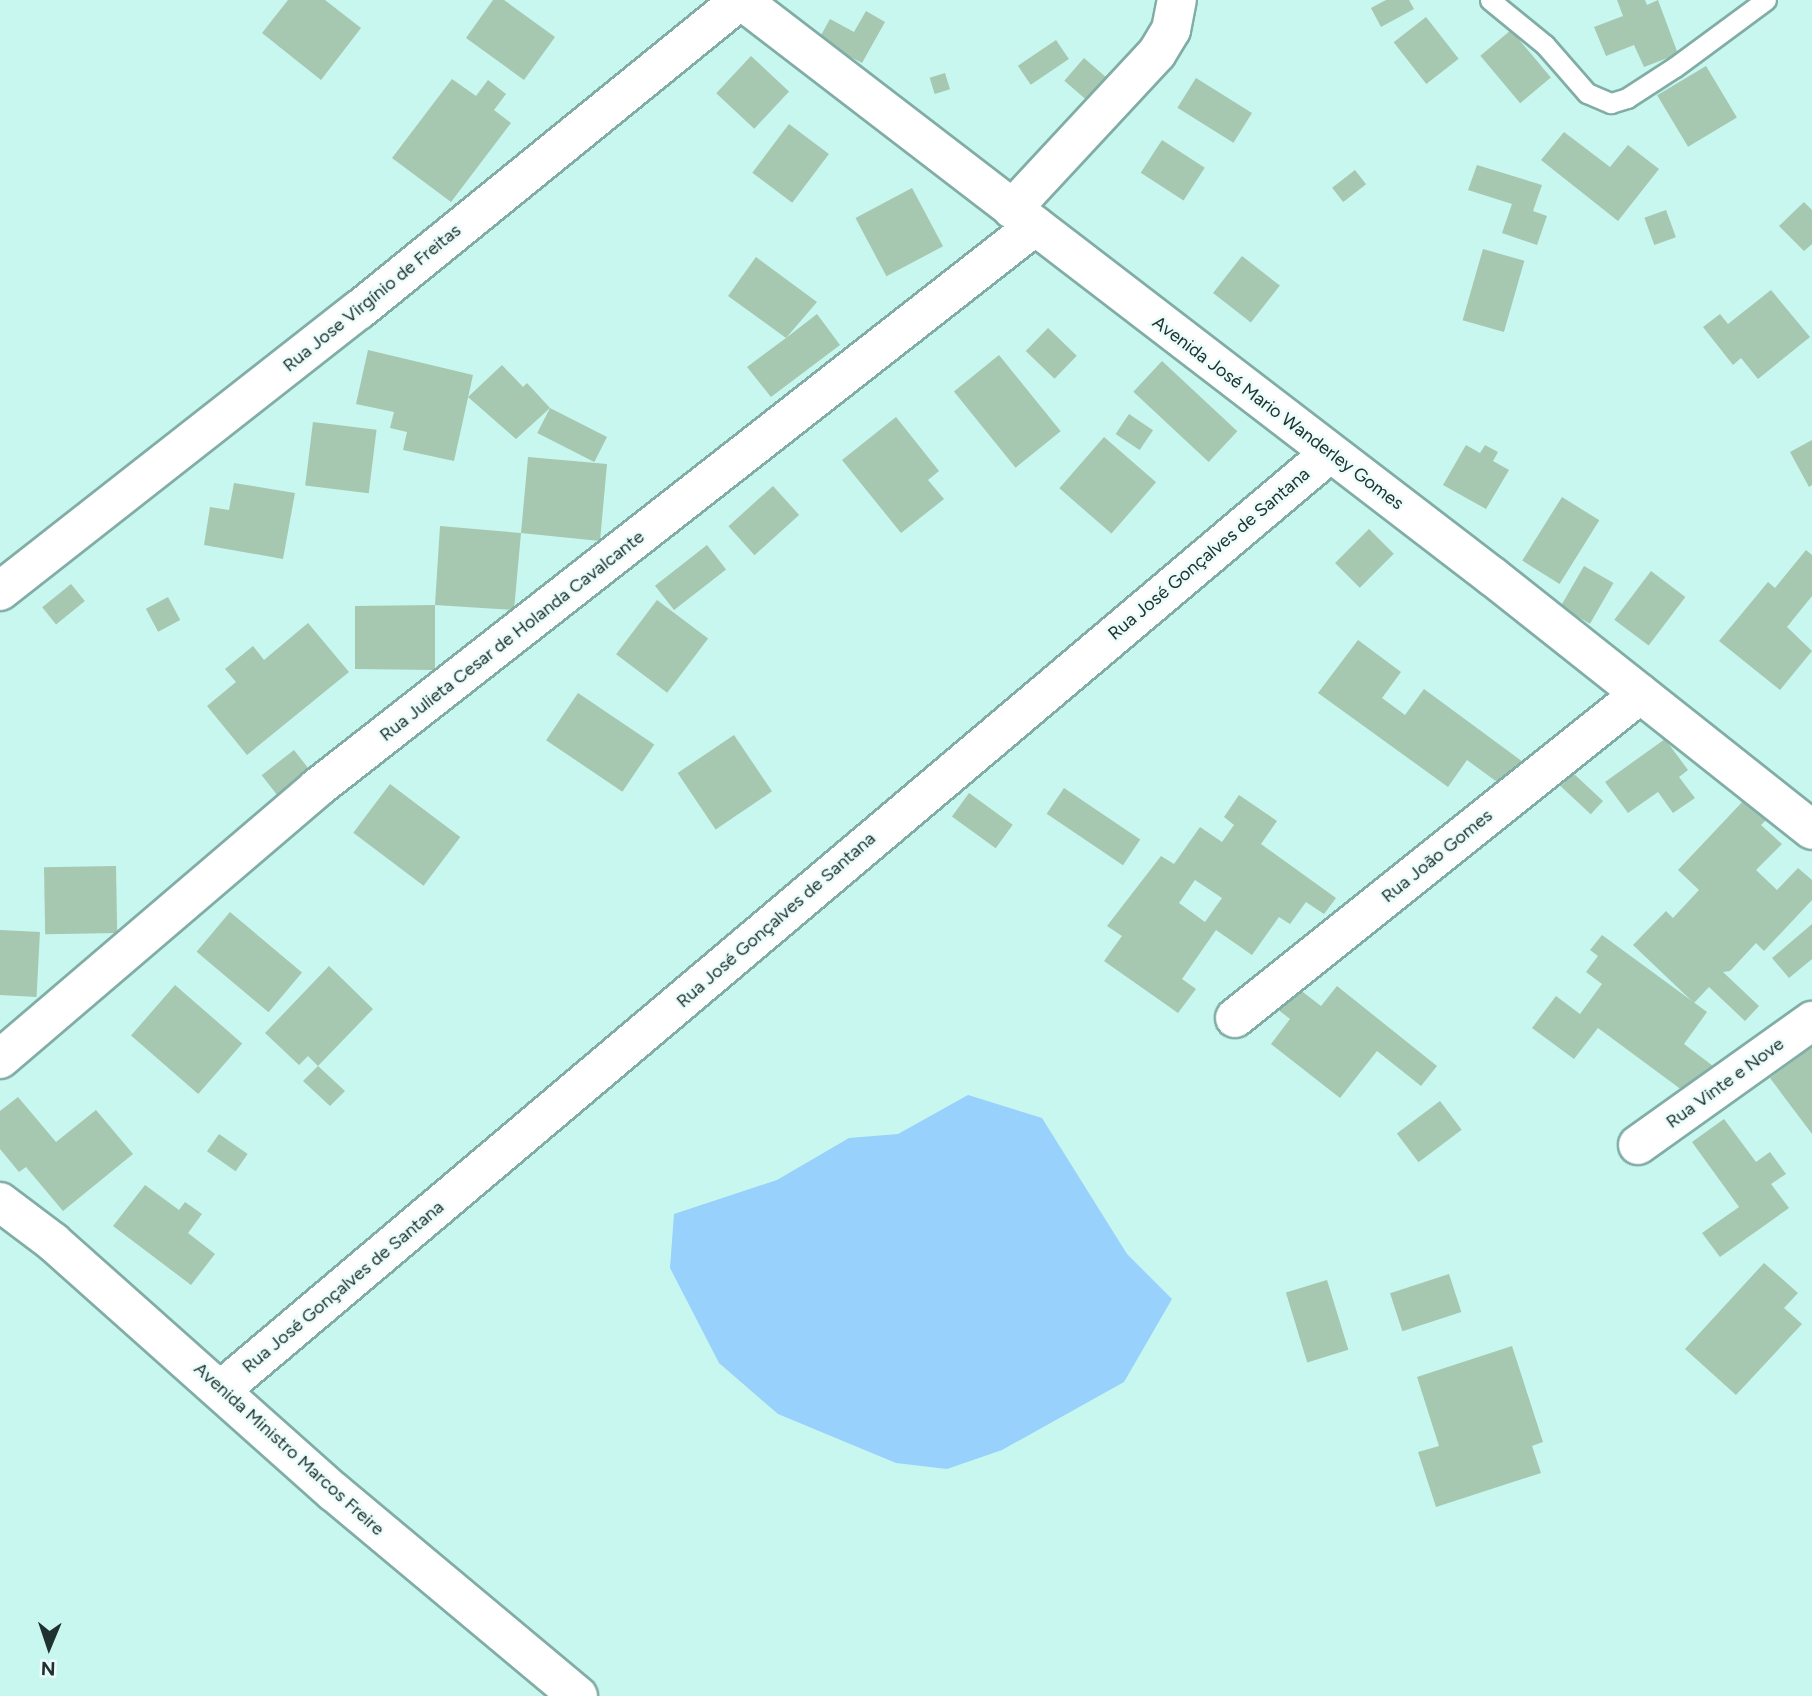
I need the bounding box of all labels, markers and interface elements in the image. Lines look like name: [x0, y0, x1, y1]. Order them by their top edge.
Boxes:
street label: Rua Jose Virgínio de Freitas: [279, 220, 465, 376]
street label: Avenida José Mario Wanderley Gomes: [1148, 312, 1408, 514]
street label: Rua José Gonçalves de Santana: [1104, 463, 1314, 645]
street label: Rua Julieta Cesar de Holanda Cavalcante: [376, 526, 648, 746]
street label: Rua João Gomes: [1377, 805, 1497, 907]
street label: Rua José Gonçalves de Santana: [672, 828, 880, 1012]
street label: Rua Vinte e Nove: [1662, 1033, 1788, 1133]
street label: Rua José Gonçalves de Santana: [238, 1196, 448, 1378]
street label: Avenida Ministro Marcos Freire: [190, 1358, 388, 1540]
north arrow: [14, 1612, 84, 1682]
text: N: [41, 1657, 56, 1680]

